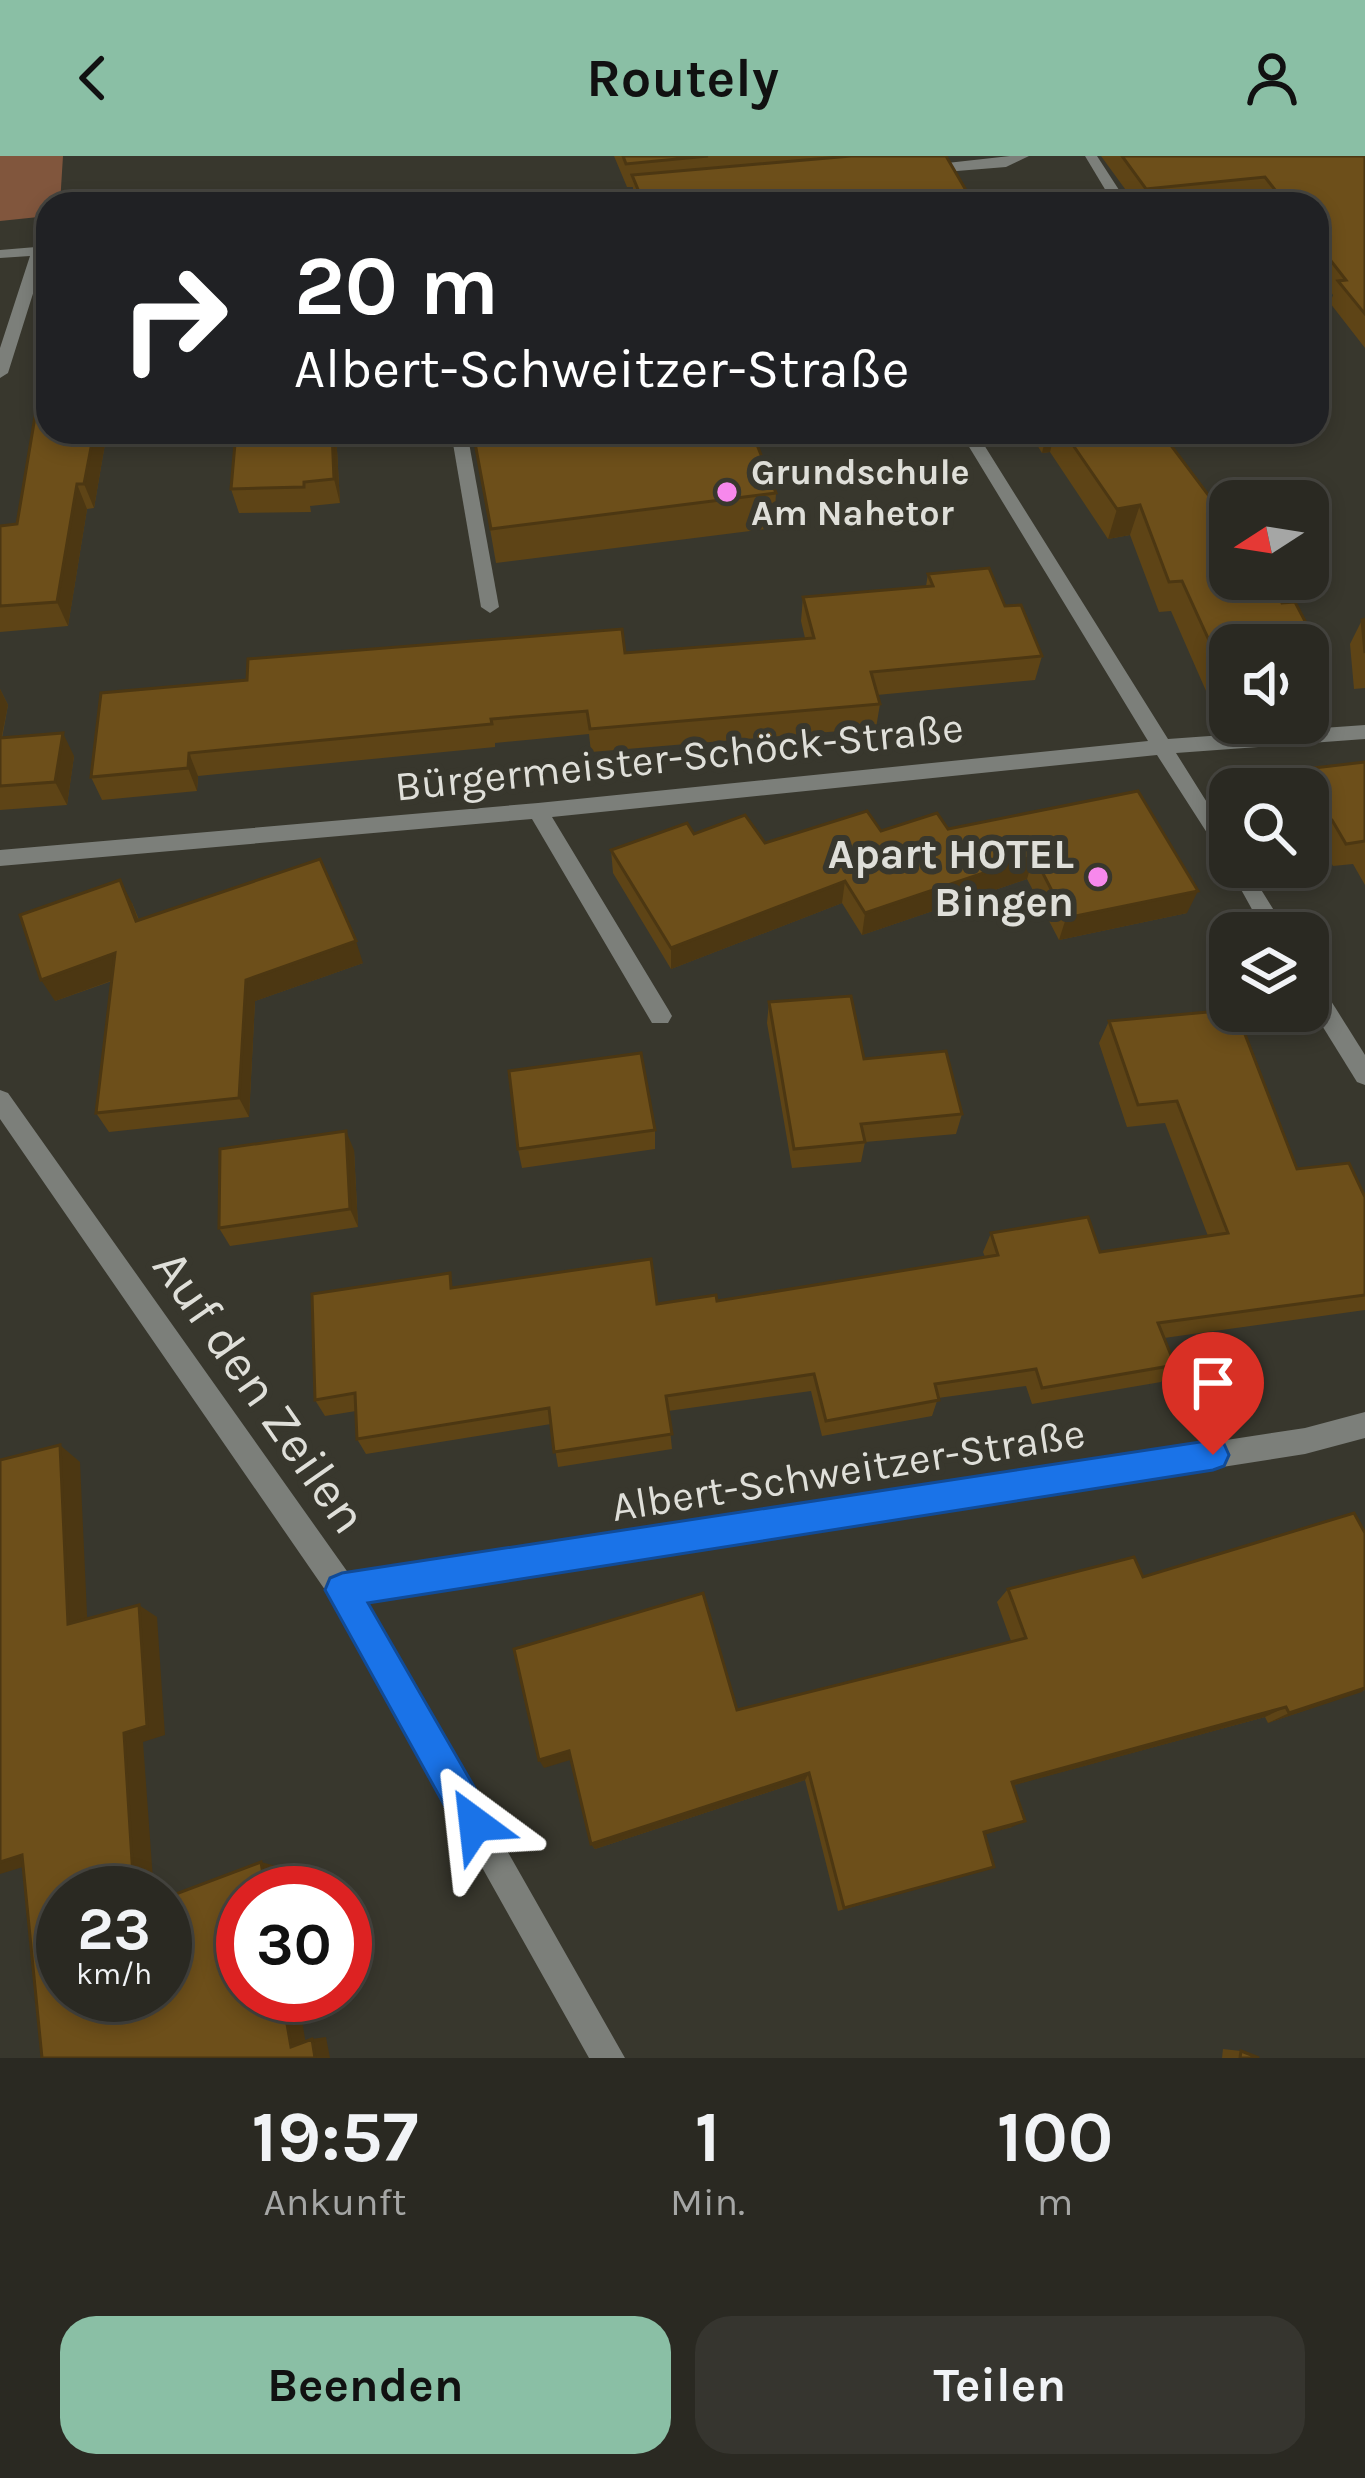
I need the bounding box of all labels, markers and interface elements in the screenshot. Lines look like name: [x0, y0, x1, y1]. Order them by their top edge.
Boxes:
icon: back: [60, 45, 126, 111]
icon: person: [1239, 45, 1305, 111]
text: Routely: [586, 46, 779, 110]
text: 20 m: [294, 237, 499, 335]
icon: right: [96, 240, 252, 396]
text: Albert-Schweitzer-Straße: [294, 337, 910, 401]
place label: Grundschule Am Nahetor: [751, 451, 970, 534]
marker: Grundschule Am Nahetor: [714, 479, 740, 505]
north arrow: [1209, 480, 1329, 600]
map controls: [1209, 480, 1329, 1032]
button: sound: [1209, 624, 1329, 744]
street label: Bürgermeister-Schöck-Straße: [392, 702, 966, 812]
button: search: [1209, 768, 1329, 888]
place label: Apart HOTEL Bingen: [828, 829, 1074, 927]
marker: Apart HOTEL Bingen: [1085, 864, 1111, 890]
button: layers: [1209, 912, 1329, 1032]
street label: Auf den Zeilen: [140, 1238, 380, 1545]
pin: [1162, 1332, 1264, 1455]
icon: arrive: [1180, 1350, 1246, 1416]
street label: Albert-Schweitzer-Straße: [608, 1408, 1089, 1532]
position arrow: [412, 1761, 538, 1887]
speed limit sign: 30: [216, 1866, 372, 2022]
text: 23: [77, 1894, 151, 1964]
text: km/h: [76, 1956, 152, 1992]
text: 19:57: [252, 2095, 418, 2179]
text: 1: [695, 2095, 720, 2179]
text: 100: [997, 2095, 1113, 2179]
text: Ankunft: [263, 2179, 407, 2225]
text: Min.: [670, 2179, 745, 2225]
text: m: [1037, 2179, 1073, 2225]
button: Beenden: [60, 2316, 671, 2454]
button: Teilen: [695, 2316, 1305, 2454]

